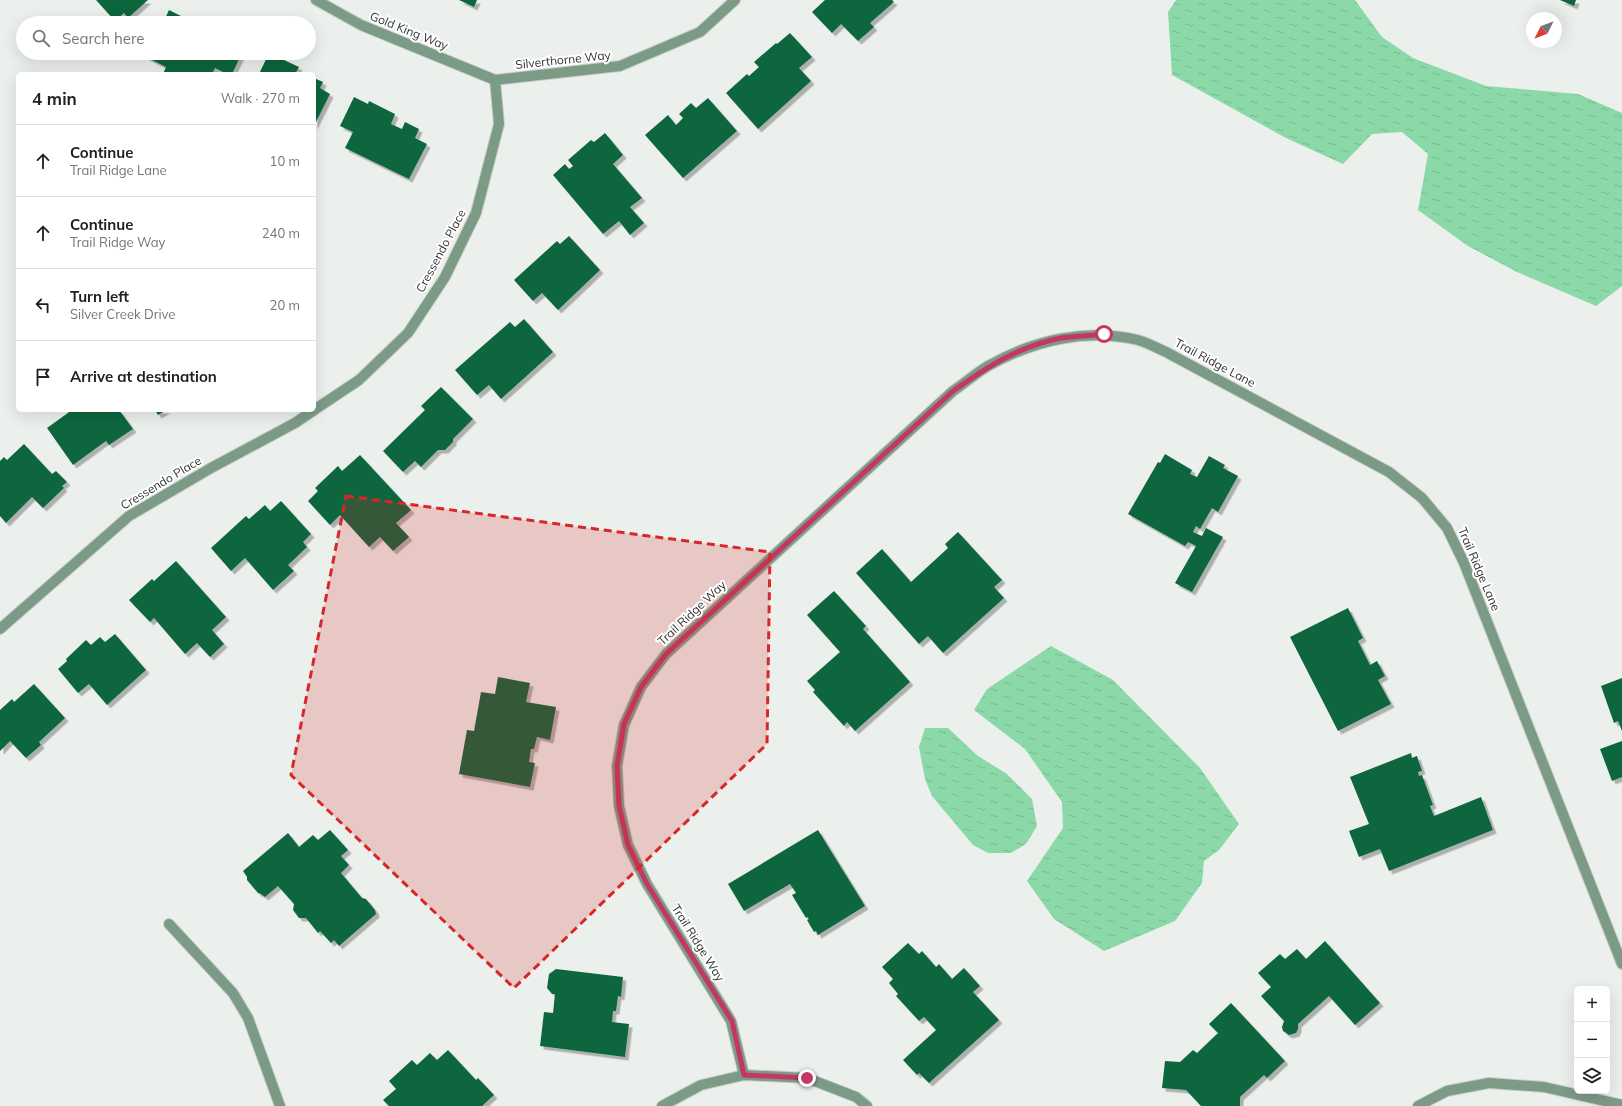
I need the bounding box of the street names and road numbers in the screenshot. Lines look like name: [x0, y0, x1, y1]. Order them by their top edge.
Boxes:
street label: Gold King Way: [368, 8, 451, 53]
street label: Silverthorne Way: [514, 47, 612, 72]
street label: Cressendo Place: [412, 207, 469, 295]
street label: Trail Ridge Lane: [1172, 335, 1258, 390]
street label: Cressendo Place: [117, 452, 204, 513]
street label: Trail Ridge Lane: [1455, 525, 1504, 613]
street label: Trail Ridge Way: [654, 577, 729, 648]
street label: Trail Ridge Way: [669, 901, 728, 985]

